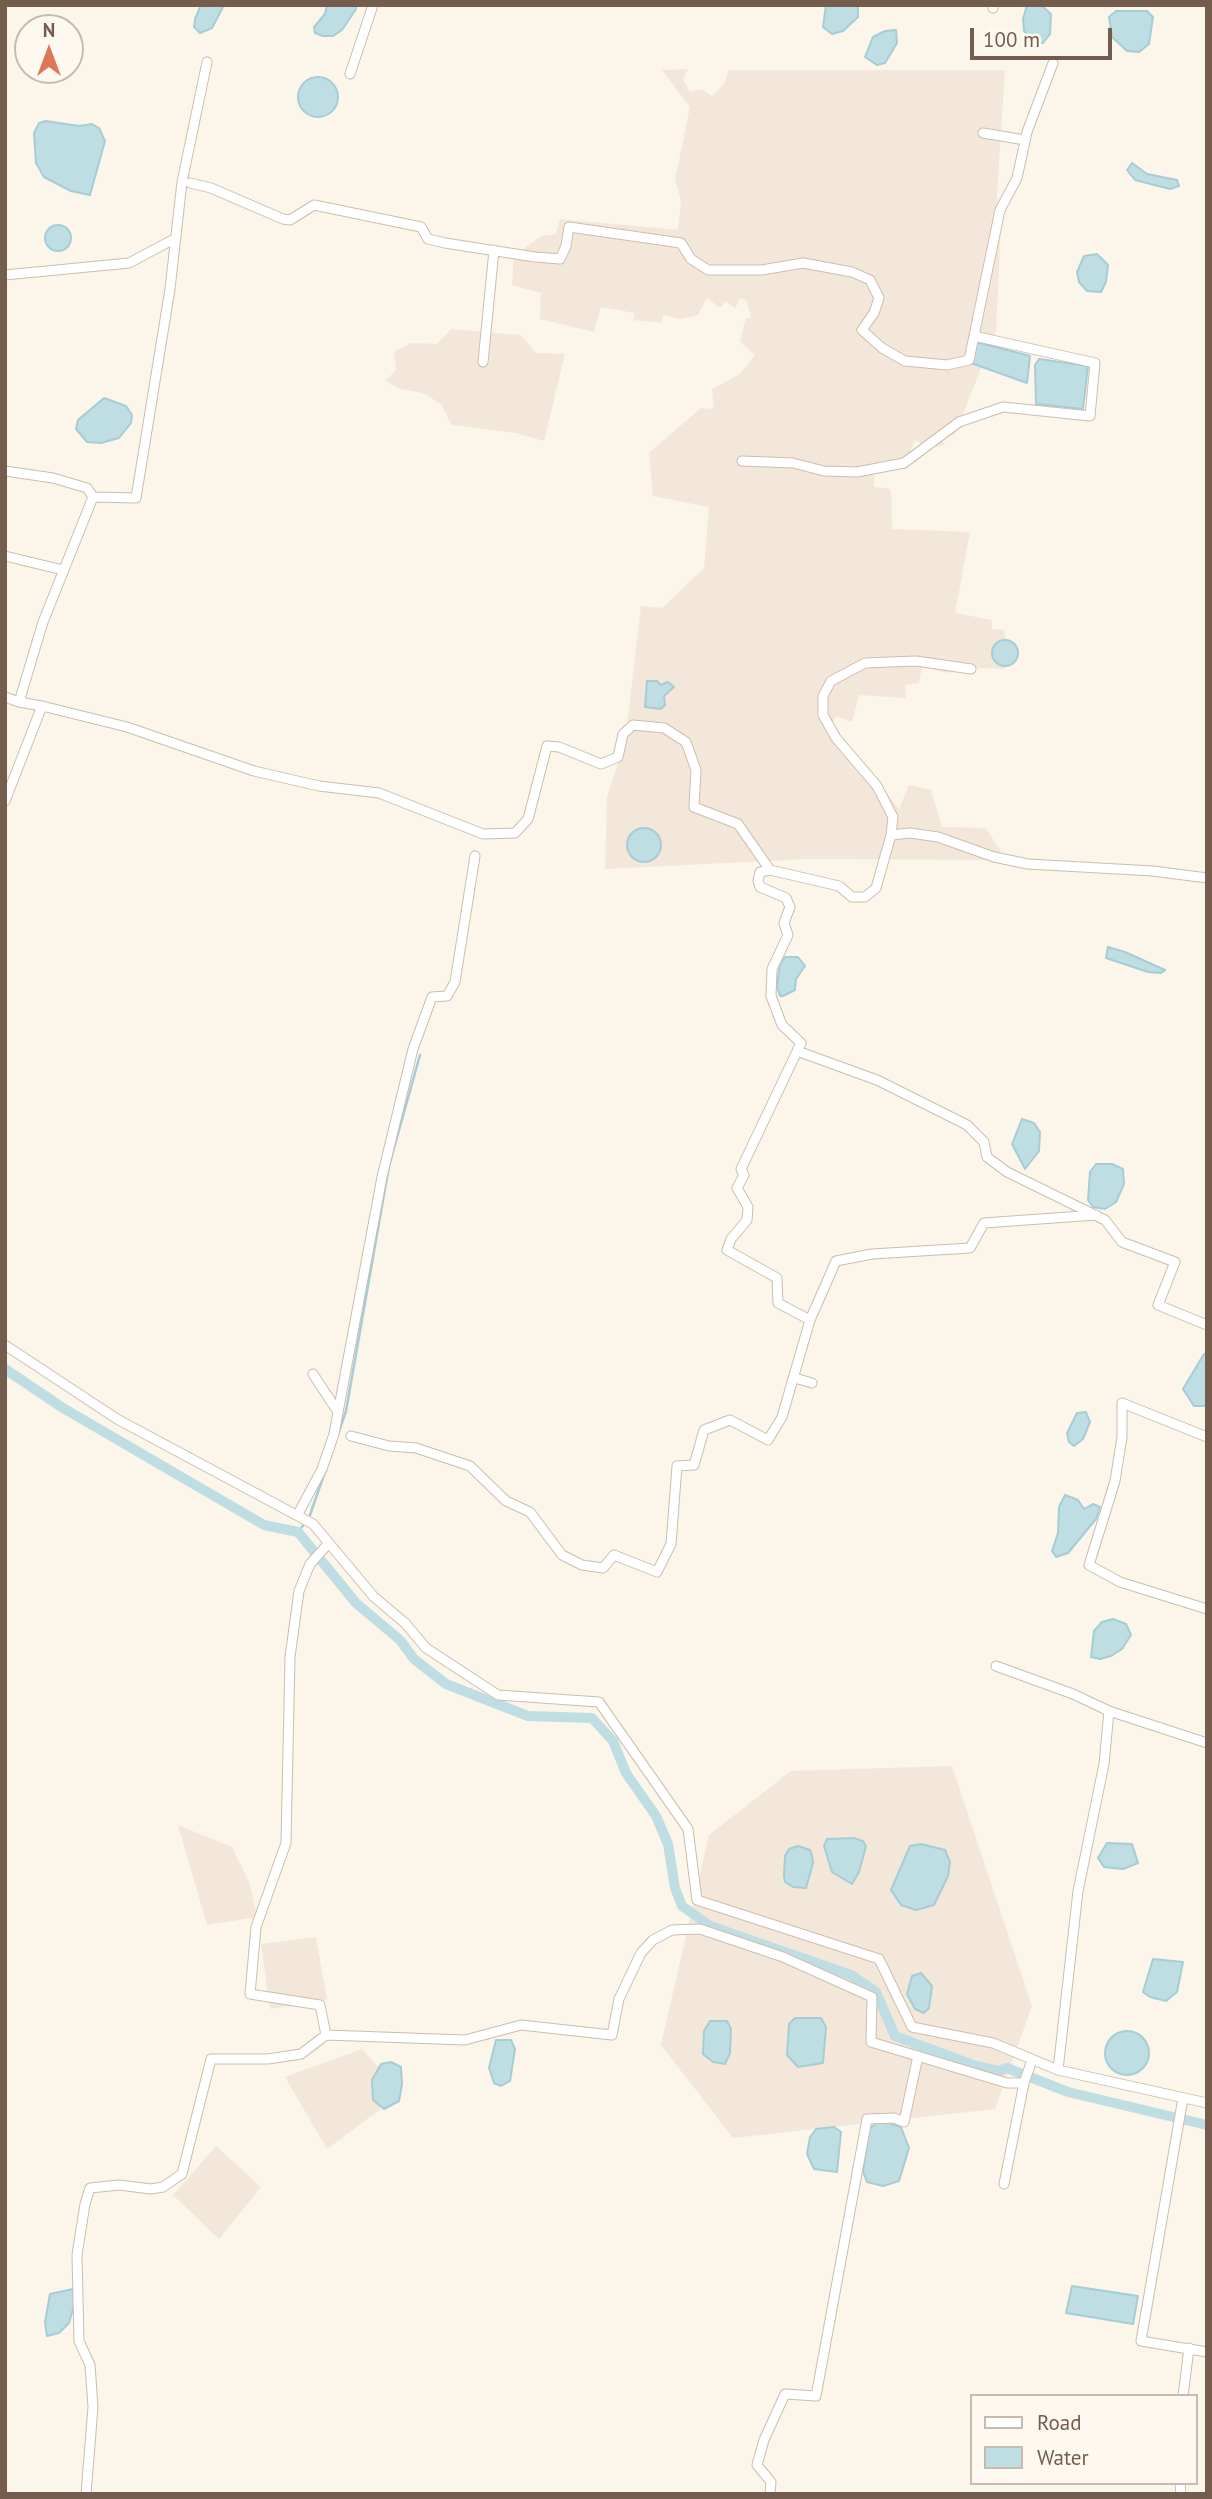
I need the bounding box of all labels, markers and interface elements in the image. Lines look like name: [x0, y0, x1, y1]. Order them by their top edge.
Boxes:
north arrow: [14, 14, 84, 84]
scale bar: [974, 14, 1116, 58]
text: N: [43, 18, 55, 42]
text: 100 m: [983, 26, 1040, 53]
legend: [970, 2394, 1198, 2485]
text: Road: [1037, 2409, 1081, 2436]
text: Water: [1037, 2444, 1089, 2471]

